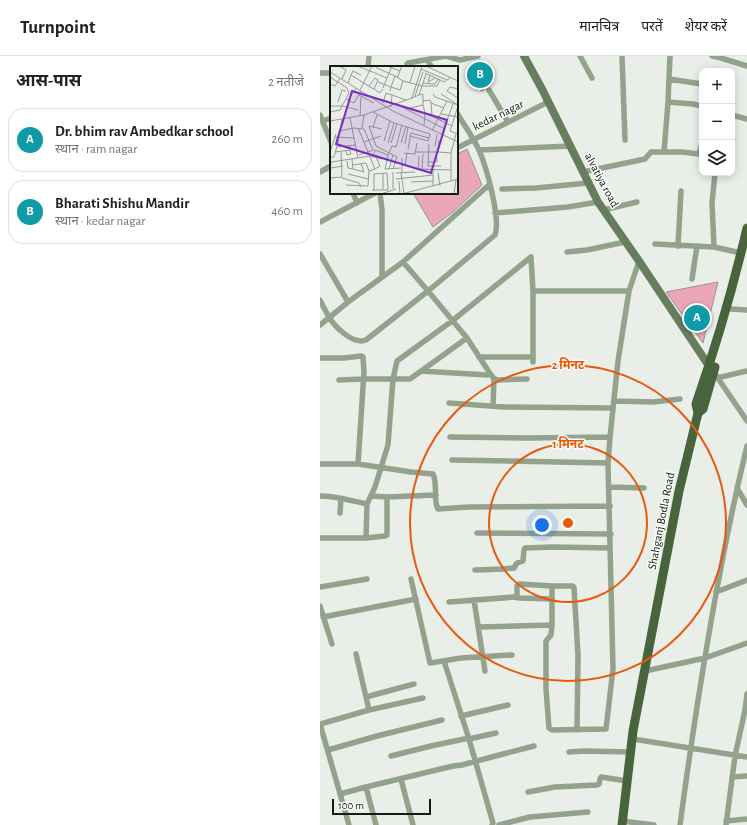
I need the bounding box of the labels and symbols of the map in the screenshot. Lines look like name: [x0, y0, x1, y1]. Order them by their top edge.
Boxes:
pin: B: [467, 60, 493, 90]
inset map: [330, 66, 458, 194]
street label: kedar nagar: [471, 97, 525, 132]
street label: alvatiya road: [582, 151, 621, 210]
pin: A: [684, 303, 710, 333]
text: 2 मिनट: [552, 357, 585, 371]
text: 1 मिनट: [552, 436, 584, 450]
street label: Shahganj Bodla Road: [646, 471, 677, 571]
your location: [532, 515, 552, 535]
centre of rings: [561, 516, 575, 530]
scale bar: [332, 797, 431, 816]

